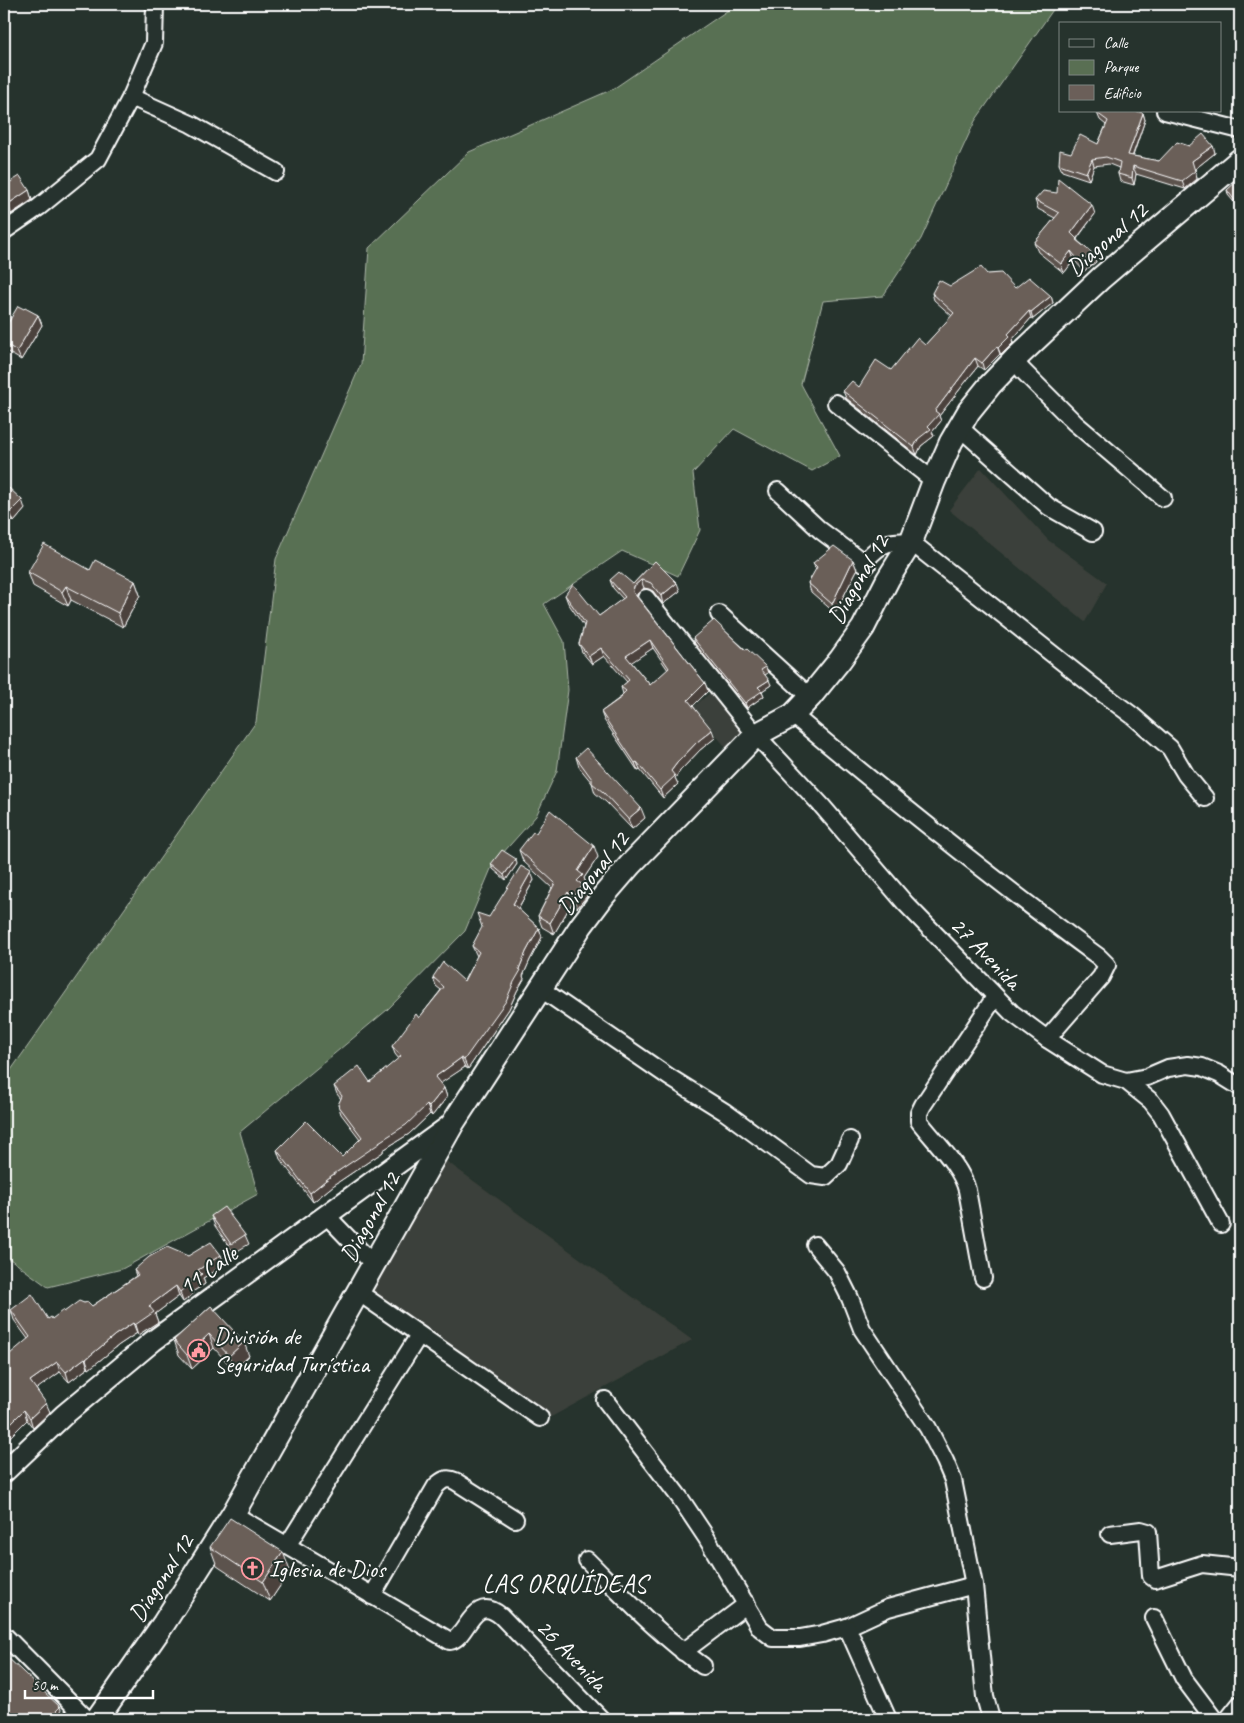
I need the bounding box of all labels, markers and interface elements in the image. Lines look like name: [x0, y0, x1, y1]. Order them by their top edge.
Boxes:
legend: [1059, 22, 1222, 112]
text: Calle: [1104, 34, 1129, 53]
text: Parque: [1104, 58, 1140, 77]
text: Edificio: [1104, 84, 1142, 103]
street label: Diagonal 12: [1060, 194, 1156, 282]
street label: Diagonal 12: [820, 527, 897, 629]
street label: Diagonal 12: [550, 824, 637, 921]
street label: 27 Avenida: [944, 910, 1029, 997]
street label: Diagonal 12: [333, 1165, 408, 1267]
street label: 11 Calle: [173, 1237, 245, 1301]
place label: División de Seguridad Turística: [214, 1321, 371, 1379]
public building icon: División de Seguridad Turística: [186, 1338, 210, 1362]
street label: Diagonal 12: [122, 1527, 201, 1627]
place label: Iglesia de Dios: [269, 1554, 387, 1584]
church icon: Iglesia de Dios: [241, 1557, 265, 1581]
district label: LAS ORQUÍDEAS: [482, 1568, 651, 1600]
street label: 26 Avenida: [530, 1612, 615, 1699]
scale bar: [25, 1668, 152, 1700]
text: 50 m: [32, 1676, 59, 1695]

